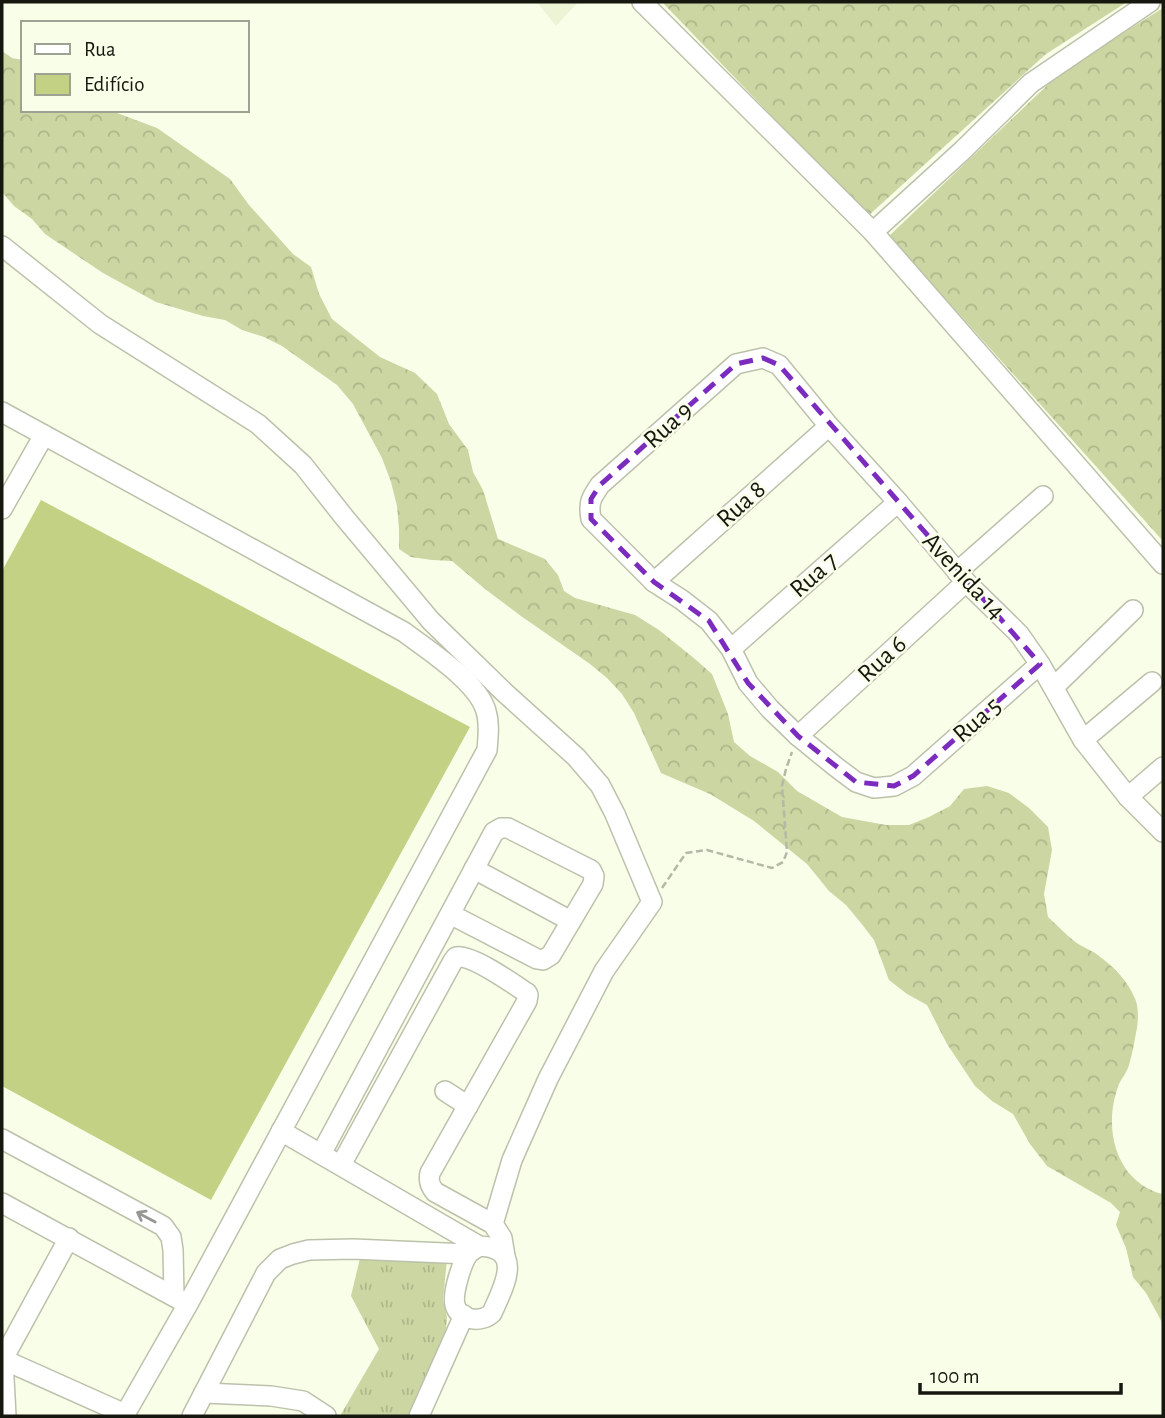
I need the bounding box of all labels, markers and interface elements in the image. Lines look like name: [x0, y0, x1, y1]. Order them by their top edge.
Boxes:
legend: [21, 21, 248, 112]
text: Rua: [84, 39, 116, 60]
text: Edifício: [84, 74, 144, 95]
street label: Rua 9: [639, 397, 697, 453]
street label: Rua 8: [712, 476, 770, 532]
street label: Avenida 14: [918, 528, 1010, 624]
street label: Rua 7: [785, 547, 843, 603]
street label: Rua 6: [853, 630, 911, 688]
street label: Rua 5: [948, 692, 1006, 748]
one-way arrow: [136, 1210, 157, 1223]
scale bar: [920, 1352, 1121, 1396]
text: 100 m: [930, 1366, 980, 1387]

